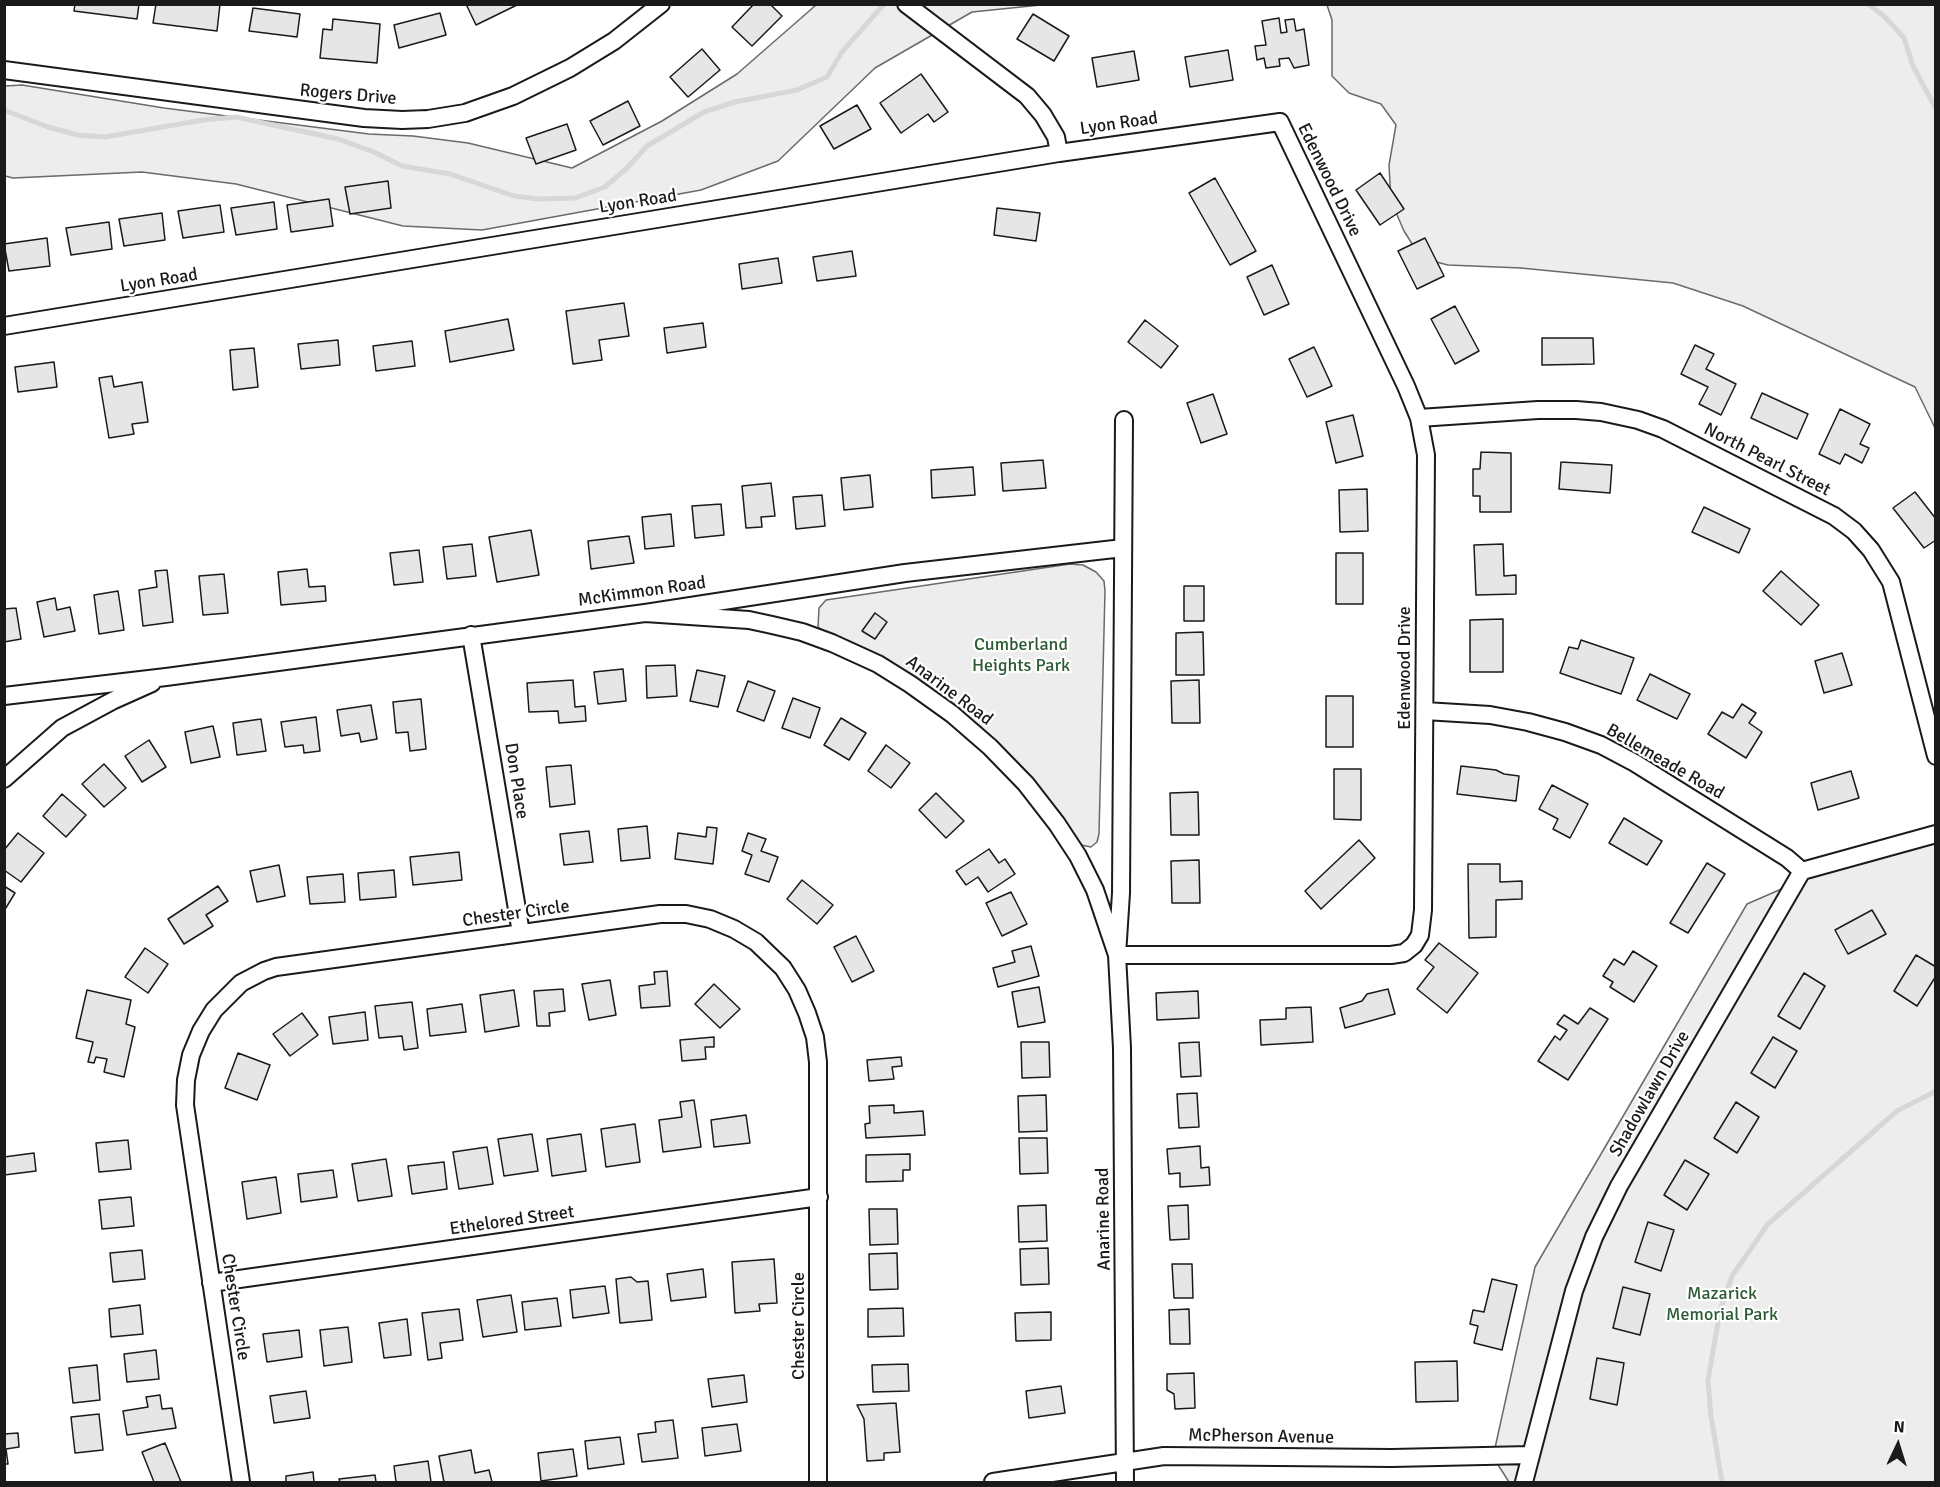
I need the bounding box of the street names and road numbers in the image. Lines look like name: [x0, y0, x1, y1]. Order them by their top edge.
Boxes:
street label: Rogers Drive: [299, 80, 397, 110]
street label: Lyon Road: [1079, 108, 1159, 140]
street label: Edenwood Drive: [1292, 120, 1366, 240]
street label: Lyon Road: [598, 185, 678, 219]
street label: Lyon Road: [119, 264, 199, 298]
street label: North Pearl Street: [1700, 419, 1834, 501]
street label: McKimmon Road: [577, 572, 707, 612]
street label: Edenwood Drive: [1394, 606, 1416, 730]
street label: Anarine Road: [901, 651, 997, 731]
street label: Bellemeade Road: [1602, 720, 1728, 804]
street label: Don Place: [499, 741, 533, 821]
street label: Chester Circle: [461, 896, 571, 932]
street label: Shadowlawn Drive: [1605, 1027, 1695, 1161]
street label: Anarine Road: [1092, 1167, 1116, 1271]
street label: Ethelored Street: [448, 1202, 576, 1240]
street label: Chester Circle: [216, 1252, 254, 1362]
street label: Chester Circle: [788, 1272, 810, 1380]
street label: McPherson Avenue: [1188, 1425, 1334, 1449]

